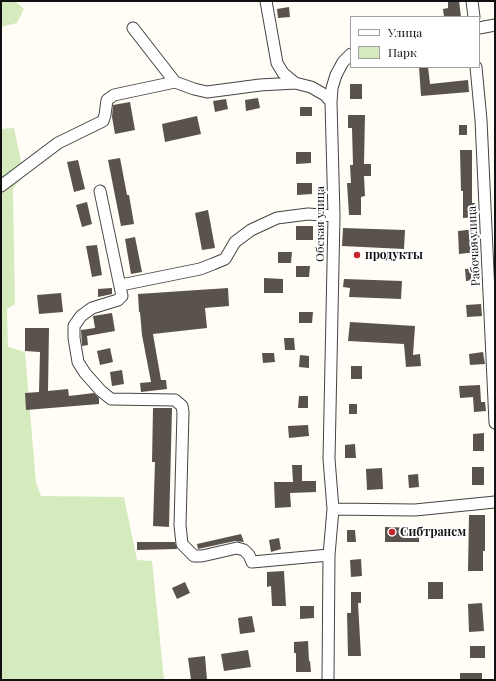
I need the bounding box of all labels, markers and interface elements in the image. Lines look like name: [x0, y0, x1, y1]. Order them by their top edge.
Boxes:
legend: [350, 16, 480, 68]
text: Улица: [388, 24, 422, 40]
text: Парк: [388, 44, 417, 60]
street label: Обская улица: [313, 186, 327, 262]
street label: Рабочая улица: [465, 206, 483, 286]
place label: продукты: [365, 248, 423, 262]
marker: продукты: [352, 250, 362, 260]
place label: Сибтрансм: [400, 525, 466, 539]
marker: Сибтрансм: [387, 527, 397, 537]

